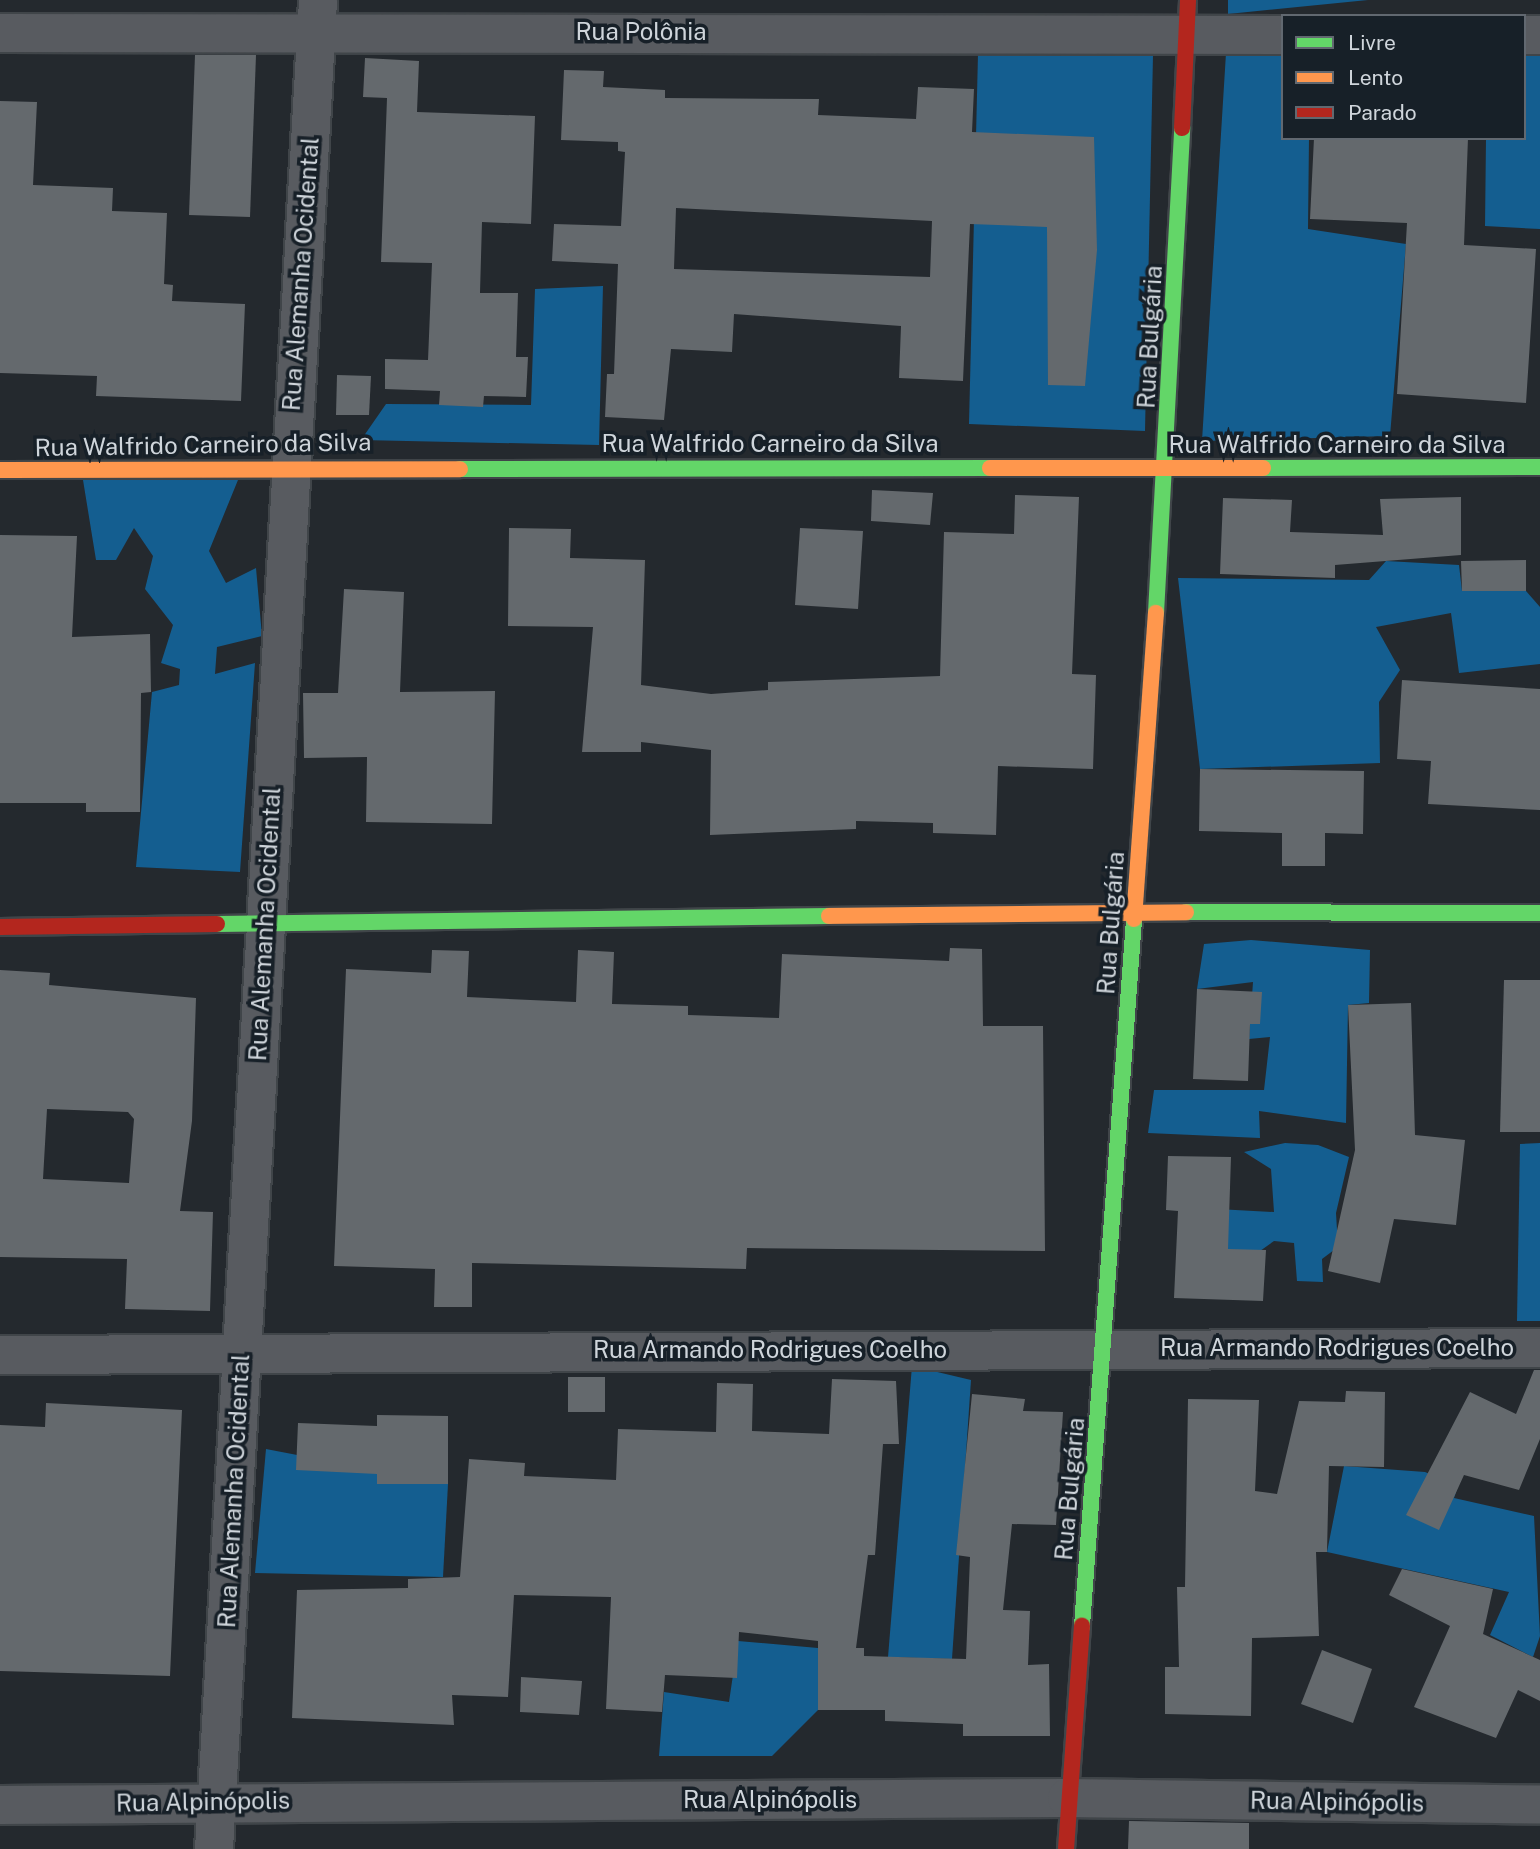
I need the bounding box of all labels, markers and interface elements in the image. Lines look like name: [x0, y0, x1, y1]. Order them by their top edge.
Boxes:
legend: [1281, 14, 1526, 140]
street label: Rua Polônia: [575, 18, 707, 46]
text: Livre: [1348, 30, 1396, 55]
text: Lento: [1348, 65, 1403, 90]
text: Parado: [1348, 100, 1417, 125]
street label: Rua Alemanha Ocidental: [277, 136, 325, 412]
street label: Rua Bulgária: [1132, 265, 1168, 409]
street label: Rua Walfrido Carneiro da Silva: [34, 428, 372, 462]
street label: Rua Walfrido Carneiro da Silva: [601, 430, 939, 458]
street label: Rua Walfrido Carneiro da Silva: [1168, 431, 1506, 459]
street label: Rua Alemanha Ocidental: [243, 786, 287, 1062]
street label: Rua Bulgária: [1092, 851, 1130, 995]
street label: Rua Armando Rodrigues Coelho: [1160, 1334, 1514, 1362]
street label: Rua Armando Rodrigues Coelho: [593, 1336, 947, 1364]
street label: Rua Alemanha Ocidental: [212, 1353, 256, 1629]
street label: Rua Bulgária: [1049, 1416, 1091, 1562]
street label: Rua Alpinópolis: [116, 1786, 290, 1818]
street label: Rua Alpinópolis: [683, 1786, 857, 1814]
street label: Rua Alpinópolis: [1250, 1786, 1424, 1818]

